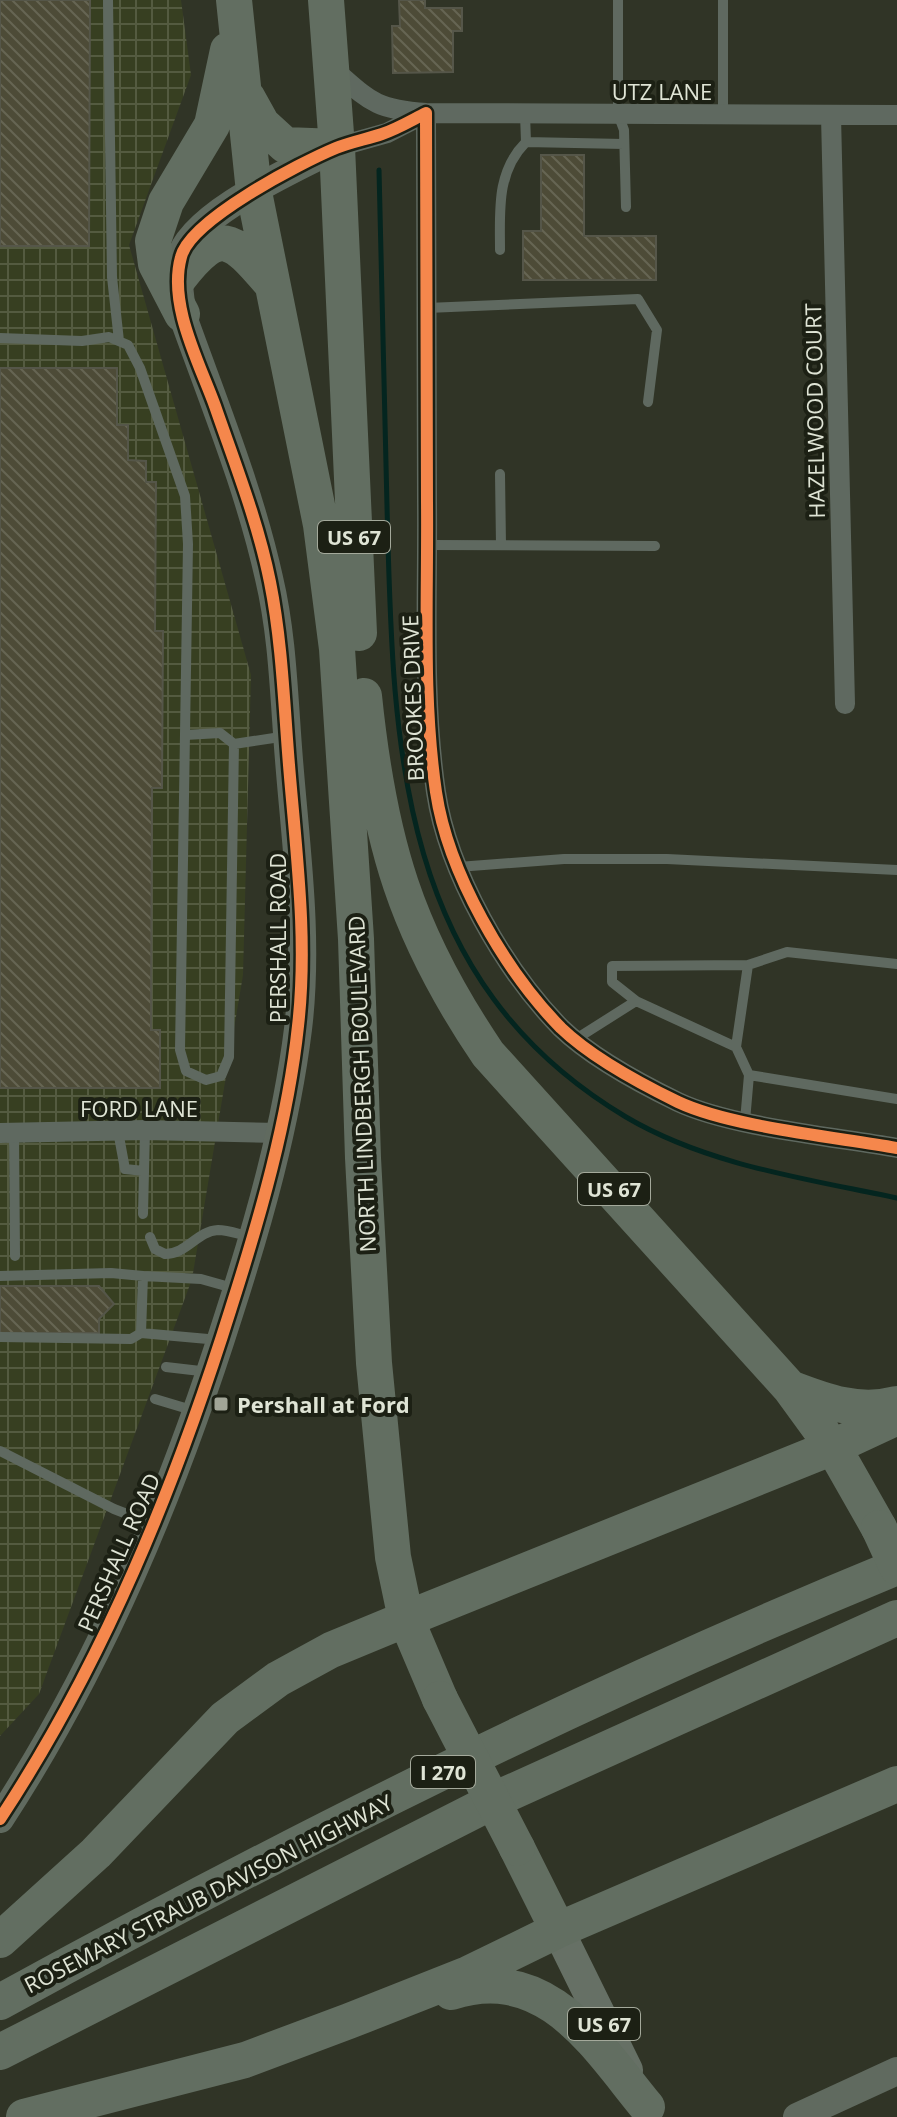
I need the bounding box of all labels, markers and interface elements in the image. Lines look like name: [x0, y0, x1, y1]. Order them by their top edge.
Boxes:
street label: UTZ LANE: [612, 76, 712, 106]
street label: HAZELWOOD COURT: [797, 303, 831, 519]
road number: US 67: [318, 521, 390, 553]
street label: BROOKES DRIVE: [394, 614, 430, 782]
street label: PERSHALL ROAD: [262, 853, 292, 1023]
street label: NORTH LINDBERGH BOULEVARD: [340, 915, 382, 1253]
street label: FORD LANE: [80, 1093, 198, 1123]
road number: US 67: [578, 1173, 650, 1205]
place label: Pershall at Ford: [237, 1389, 410, 1419]
marker: Pershall at Ford: [212, 1395, 230, 1413]
street label: PERSHALL ROAD: [70, 1468, 166, 1636]
road number: I 270: [411, 1756, 475, 1788]
street label: ROSEMARY STRAUB DAVISON HIGHWAY: [19, 1786, 398, 1999]
road number: US 67: [568, 2008, 640, 2040]

